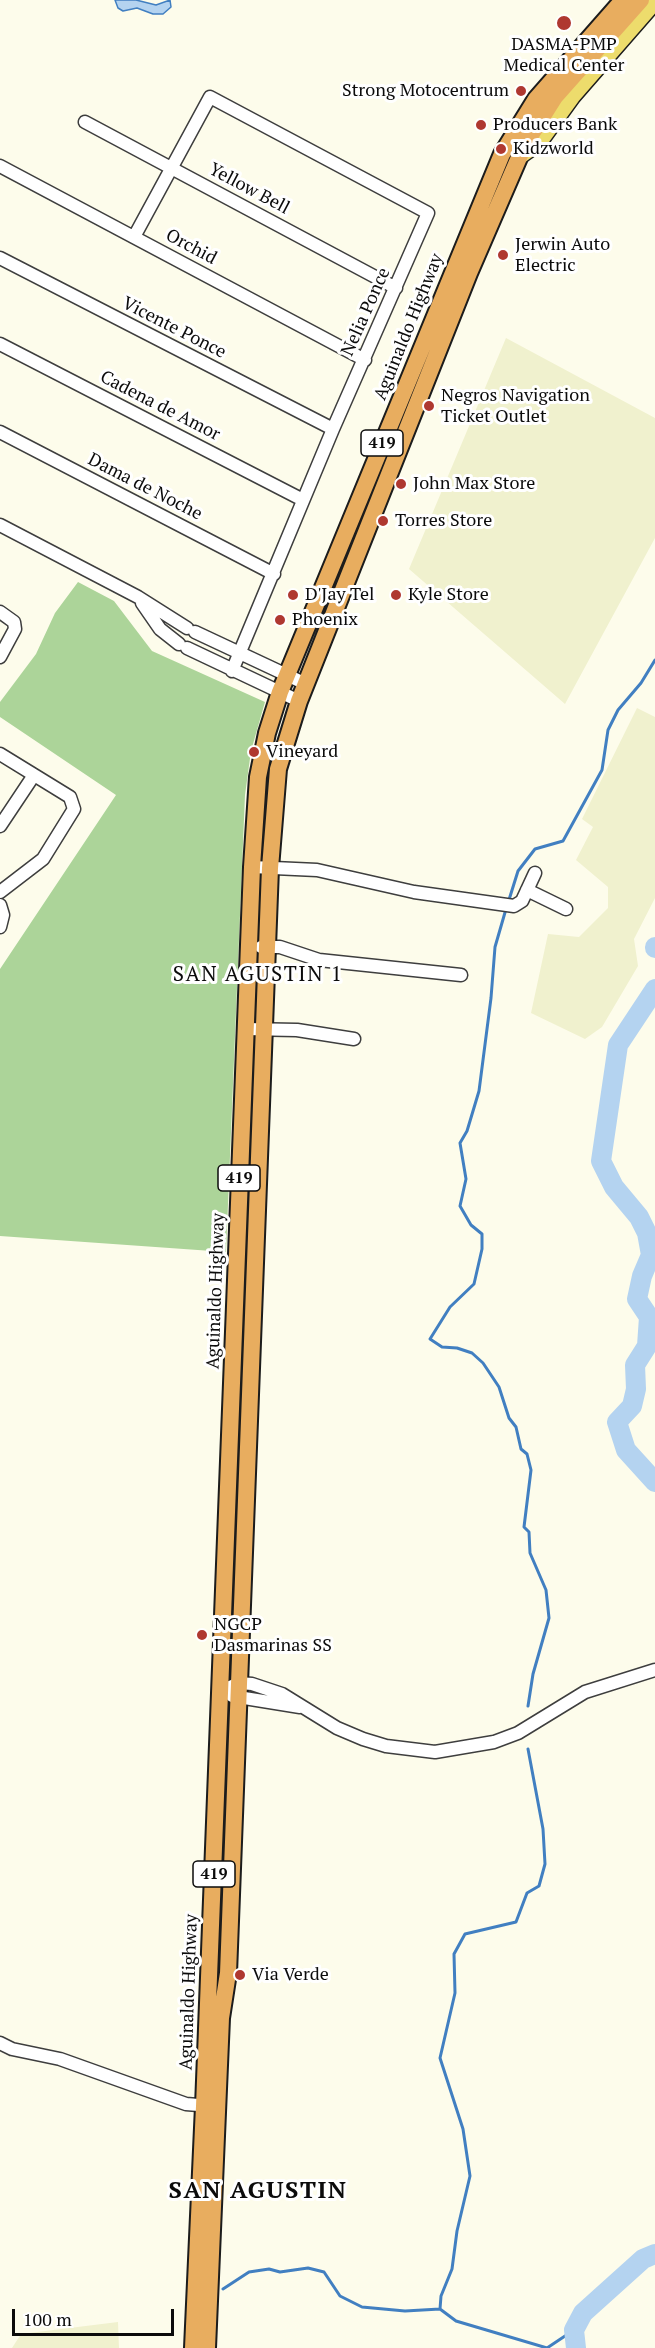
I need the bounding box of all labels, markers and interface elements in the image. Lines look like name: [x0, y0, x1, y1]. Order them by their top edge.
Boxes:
marker: DASMA-PMP Medical Center: [555, 14, 573, 32]
place label: DASMA-PMP Medical Center: [504, 34, 624, 76]
place label: Strong Motocentrum: [342, 80, 509, 102]
marker: Strong Motocentrum: [514, 84, 528, 98]
place label: Producers Bank: [493, 114, 617, 136]
marker: Producers Bank: [474, 118, 488, 132]
place label: Kidzworld: [513, 138, 594, 160]
marker: Kidzworld: [494, 142, 508, 156]
street label: Yellow Bell: [205, 159, 293, 219]
street label: Orchid: [162, 225, 220, 269]
place label: Jerwin Auto Electric: [515, 234, 610, 276]
marker: Jerwin Auto Electric: [496, 248, 510, 262]
street label: Aguinaldo Highway: [370, 251, 448, 403]
street label: Nelia Ponce: [337, 264, 395, 360]
street label: Vicente Ponce: [118, 293, 230, 363]
street label: Cadena de Amor: [96, 366, 224, 446]
place label: Negros Navigation Ticket Outlet: [441, 385, 590, 428]
marker: Negros Navigation Ticket Outlet: [422, 399, 436, 413]
road number: 419: [361, 430, 403, 456]
street label: Dama de Noche: [84, 449, 206, 525]
place label: John Max Store: [413, 473, 535, 495]
marker: John Max Store: [394, 477, 408, 491]
place label: Torres Store: [395, 510, 492, 532]
marker: Torres Store: [376, 514, 390, 528]
place label: D'Jay Tel: [305, 584, 374, 606]
place label: Kyle Store: [408, 584, 489, 606]
marker: D'Jay Tel: [286, 588, 300, 602]
marker: Kyle Store: [389, 588, 403, 602]
place label: Phoenix: [292, 609, 358, 631]
marker: Phoenix: [273, 613, 287, 627]
place label: Vineyard: [266, 741, 338, 763]
marker: Vineyard: [247, 745, 261, 759]
district label: SAN AGUSTIN 1: [173, 962, 343, 988]
road number: 419: [218, 1165, 260, 1191]
street label: Aguinaldo Highway: [202, 1213, 230, 1369]
place label: NGCP Dasmarinas SS: [214, 1614, 332, 1656]
marker: NGCP Dasmarinas SS: [195, 1628, 209, 1642]
road number: 419: [193, 1861, 235, 1887]
street label: Aguinaldo Highway: [175, 1914, 203, 2070]
place label: Via Verde: [252, 1964, 329, 1986]
marker: Via Verde: [233, 1968, 247, 1982]
district label: SAN AGUSTIN: [168, 2177, 348, 2205]
scale bar: [15, 2297, 177, 2335]
text: 100 m: [23, 2307, 72, 2331]

